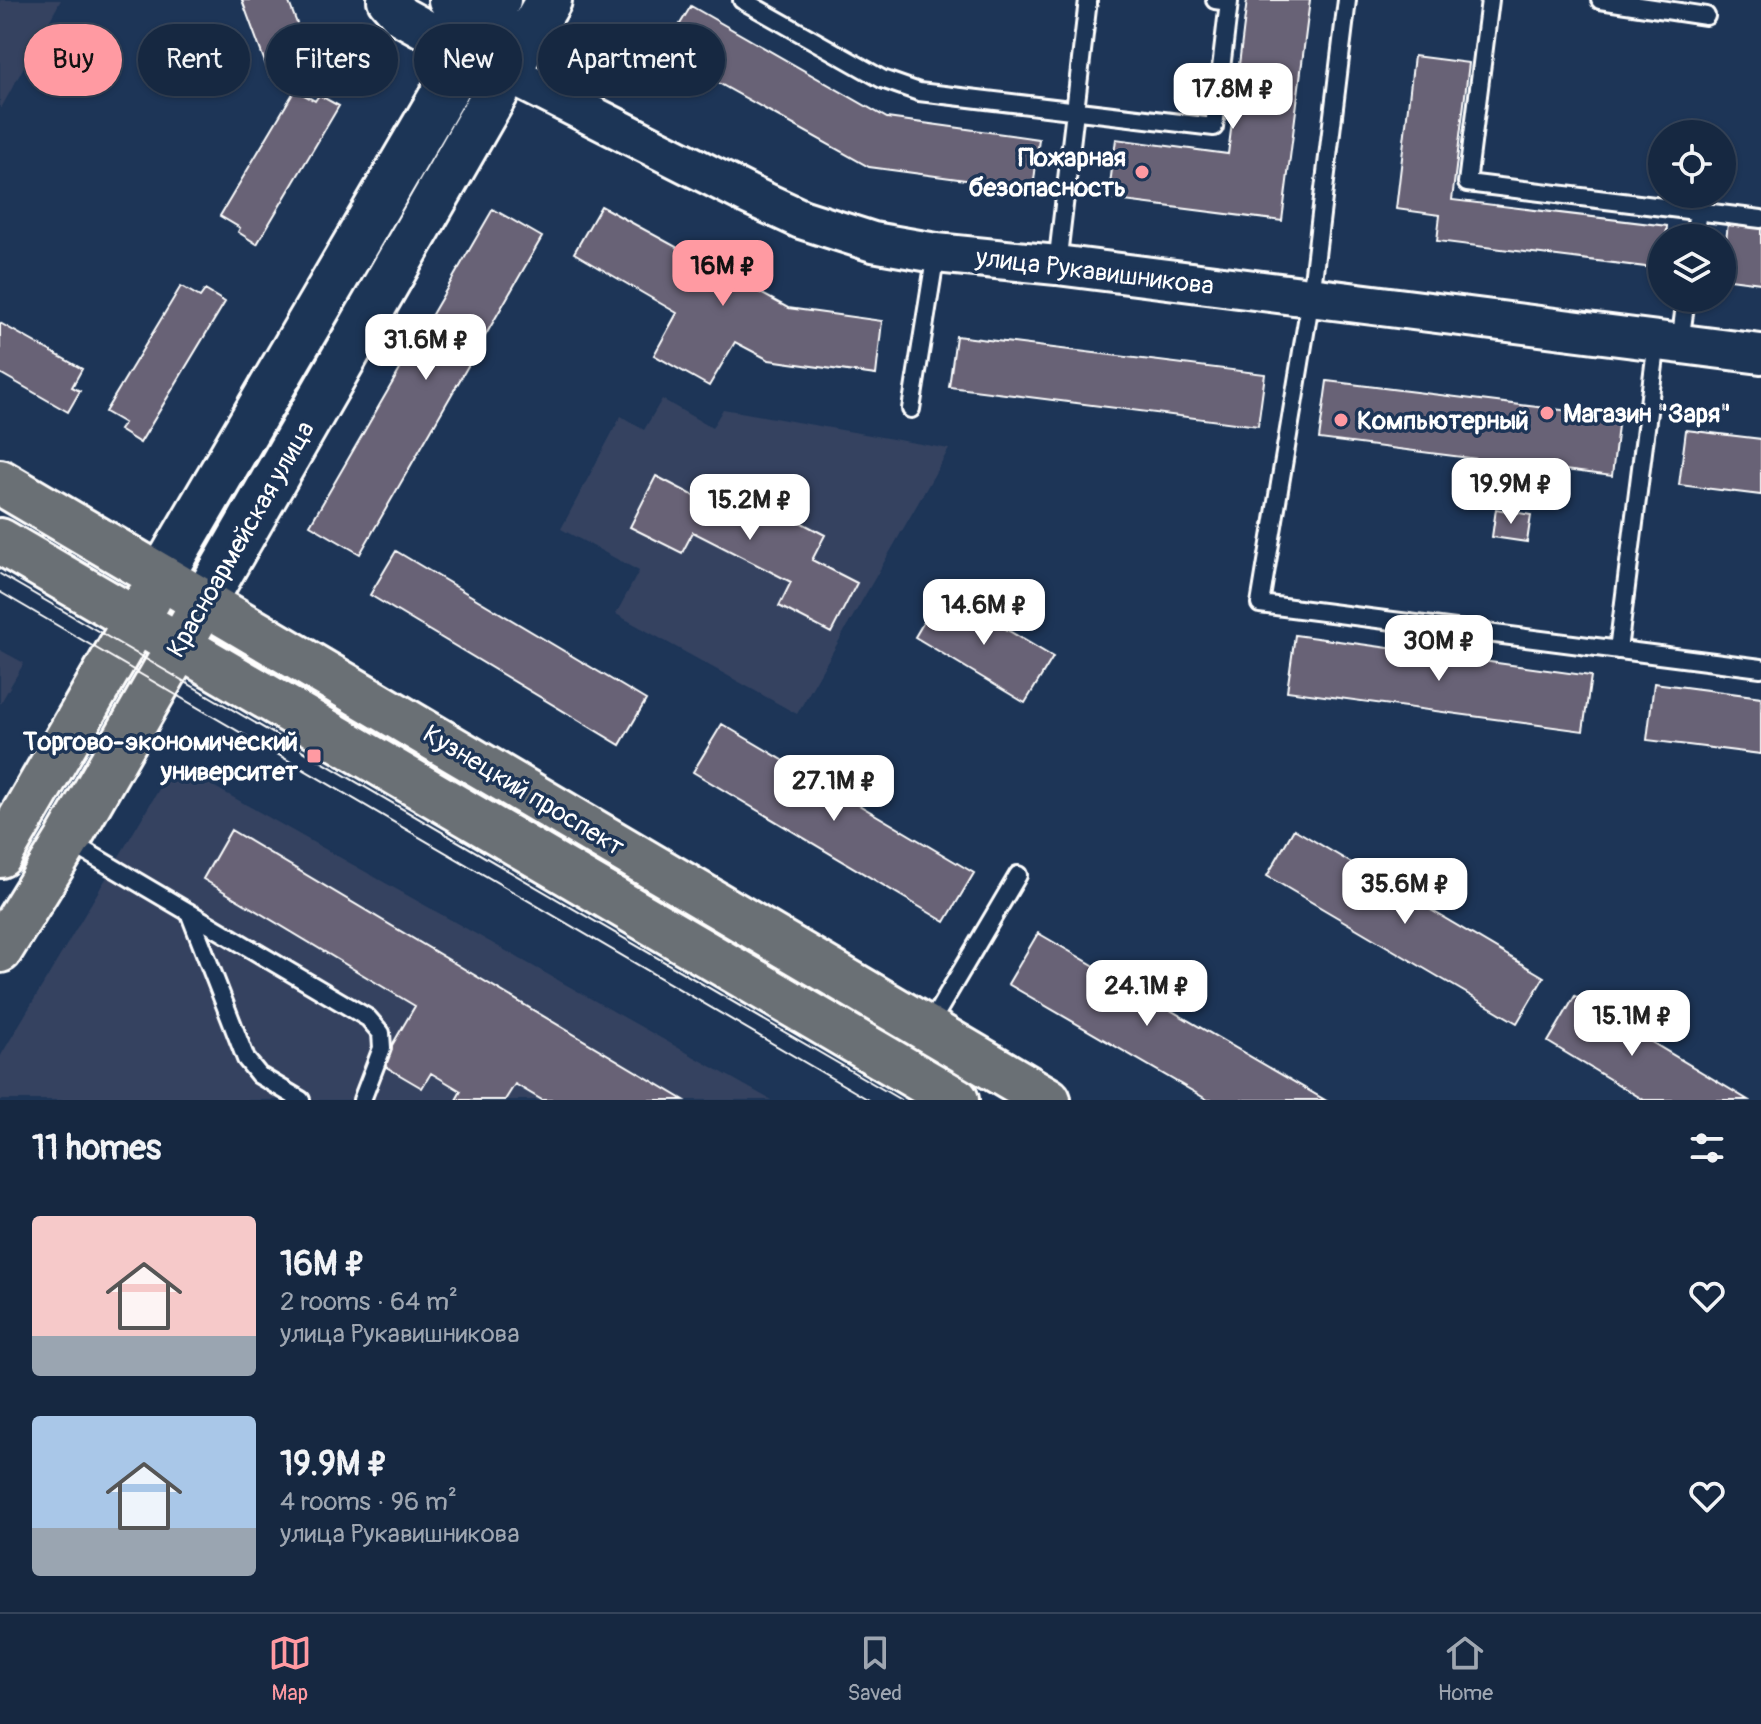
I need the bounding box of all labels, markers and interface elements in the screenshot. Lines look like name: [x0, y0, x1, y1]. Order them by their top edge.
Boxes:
chip: Buy: [24, 24, 122, 96]
chip: Rent: [138, 24, 250, 96]
chip: Filters: [266, 24, 398, 96]
chip: New: [414, 24, 522, 96]
chip: Apartment: [538, 24, 725, 96]
pin: 17.8M ₽: [1159, 63, 1307, 131]
text: 17.8M ₽: [1192, 73, 1274, 105]
map controls: [1648, 120, 1736, 312]
button: locate: [1648, 120, 1736, 208]
place label: Пожарная безопасность: [969, 142, 1126, 204]
marker: Пожарная безопасность: [1133, 163, 1151, 181]
button: layers: [1648, 224, 1736, 312]
pin: 16M ₽: [667, 240, 779, 308]
street label: улица Рукавишникова: [973, 241, 1216, 302]
text: 16M ₽: [690, 250, 756, 282]
pin: 31.6M ₽: [352, 314, 500, 382]
text: 31.6M ₽: [383, 324, 469, 356]
place label: Магазин "Заря": [1563, 398, 1731, 430]
marker: Магазин "Заря": [1538, 404, 1556, 422]
place label: Компьютерный: [1357, 405, 1529, 437]
marker: Компьютерный: [1332, 411, 1350, 429]
street label: Красноармейская улица: [160, 416, 322, 663]
pin: 19.9M ₽: [1437, 458, 1585, 526]
text: 19.9M ₽: [1470, 468, 1552, 500]
pin: 15.2M ₽: [676, 474, 824, 542]
text: 15.2M ₽: [708, 484, 792, 516]
pin: 14.6M ₽: [910, 579, 1058, 647]
text: 14.6M ₽: [941, 589, 1027, 621]
pin: 30M ₽: [1383, 615, 1495, 683]
text: 30M ₽: [1403, 625, 1475, 657]
street label: Кузнецкий проспект: [417, 718, 630, 864]
place label: Торгово-экономический университет: [22, 726, 299, 788]
marker: Торгово-экономический университет: [305, 747, 323, 765]
pin: 27.1M ₽: [760, 755, 908, 823]
text: 27.1M ₽: [792, 765, 876, 797]
pin: 35.6M ₽: [1331, 858, 1479, 926]
text: 35.6M ₽: [1360, 868, 1450, 900]
pin: 24.1M ₽: [1073, 960, 1221, 1028]
text: 24.1M ₽: [1104, 970, 1190, 1002]
pin: 15.1M ₽: [1558, 990, 1706, 1058]
text: 15.1M ₽: [1592, 1000, 1672, 1032]
icon: filters: [1685, 1126, 1729, 1170]
text: 11 homes: [32, 1127, 161, 1170]
text: 16M ₽: [280, 1243, 365, 1286]
icon: home: [96, 1248, 192, 1344]
icon: heart: [1685, 1274, 1729, 1318]
text: 2 rooms · 64 m²: [280, 1286, 458, 1318]
text: улица Рукавишникова: [280, 1318, 520, 1350]
text: 19.9M ₽: [280, 1443, 388, 1486]
icon: home: [96, 1448, 192, 1544]
icon: heart: [1685, 1474, 1729, 1518]
text: 4 rooms · 96 m²: [280, 1486, 457, 1518]
text: улица Рукавишникова: [280, 1518, 520, 1550]
tab: Map: [268, 1631, 312, 1707]
tab: Saved: [847, 1631, 902, 1707]
tab: Home: [1438, 1631, 1493, 1707]

